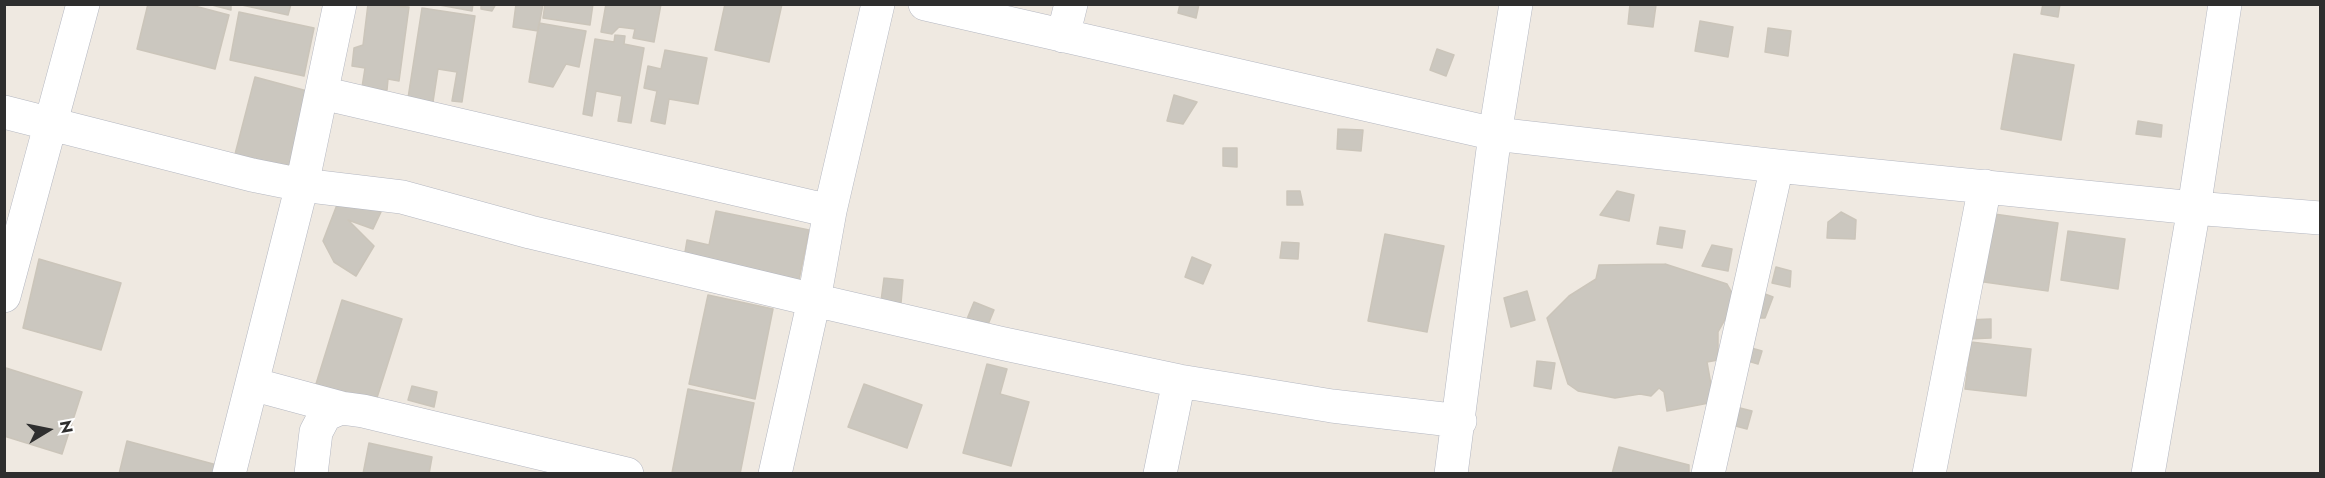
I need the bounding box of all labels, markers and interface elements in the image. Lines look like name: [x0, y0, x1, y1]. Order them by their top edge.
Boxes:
north arrow: [18, 400, 78, 460]
text: N: [54, 419, 79, 435]

